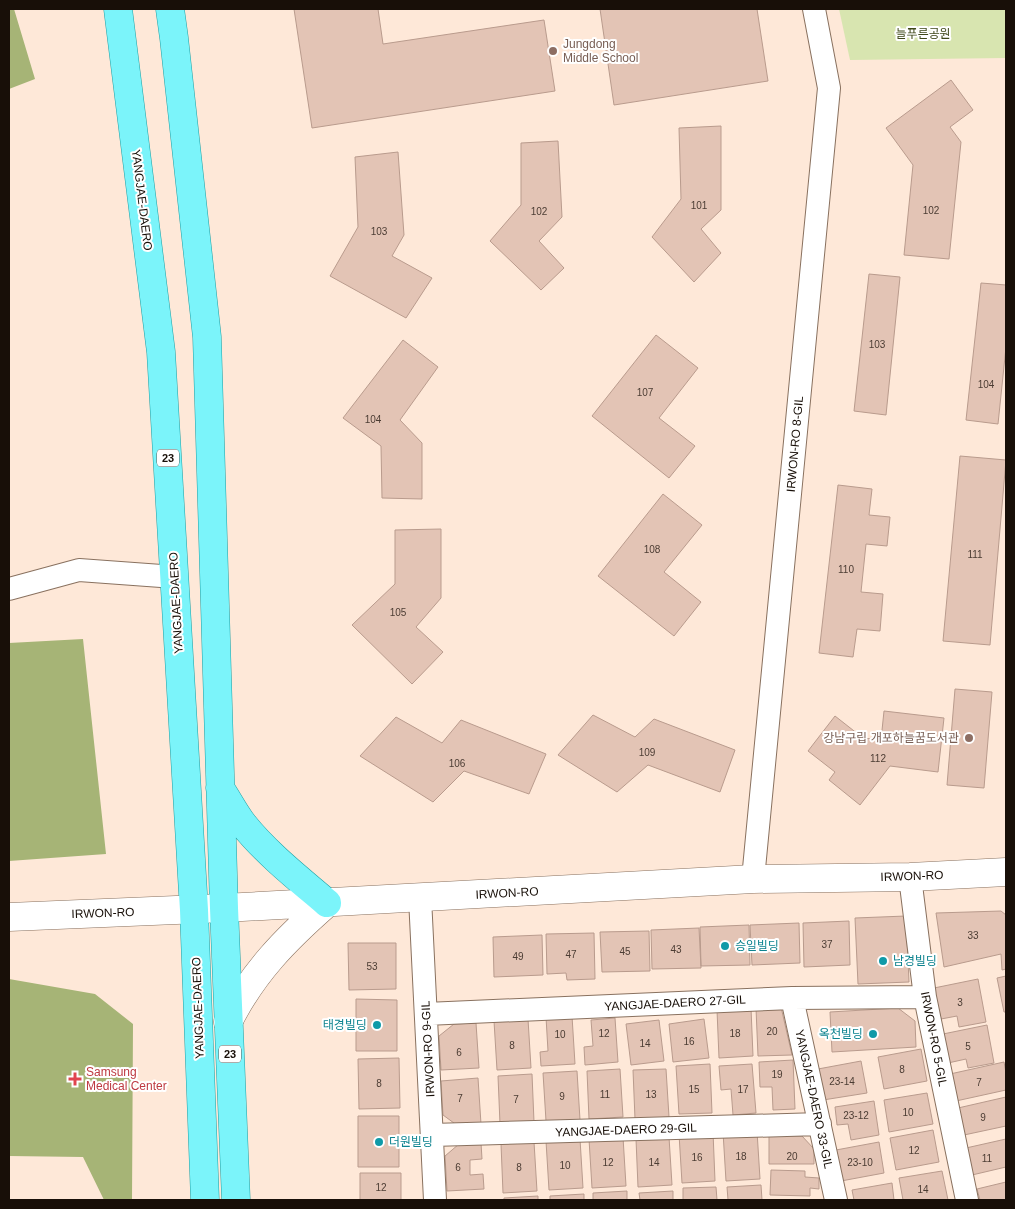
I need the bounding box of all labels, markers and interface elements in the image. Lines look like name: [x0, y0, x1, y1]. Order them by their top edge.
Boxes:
park label: 늘푸른공원: [895, 27, 951, 41]
place label: Jungdong Middle School: [563, 37, 638, 65]
marker: Jungdong Middle School: [547, 45, 559, 57]
street label: YANGJAE-DAERO: [129, 149, 155, 251]
house number: 101: [691, 200, 708, 211]
house number: 102: [923, 205, 940, 216]
house number: 102: [531, 206, 548, 217]
house number: 103: [371, 226, 388, 237]
house number: 103: [869, 339, 886, 350]
house number: 104: [978, 379, 995, 390]
house number: 107: [637, 387, 654, 398]
street label: IRWON-RO 8-GIL: [784, 395, 806, 493]
house number: 104: [365, 414, 382, 425]
road number: 23: [157, 449, 179, 466]
house number: 108: [644, 544, 661, 555]
house number: 111: [967, 549, 983, 560]
street label: YANGJAE-DAERO: [166, 552, 186, 654]
house number: 110: [838, 564, 854, 575]
house number: 105: [390, 607, 407, 618]
place label: 강남구립 개포하늘꿈도서관: [823, 731, 959, 745]
marker: 강남구립 개포하늘꿈도서관: [963, 732, 975, 744]
house number: 109: [639, 747, 656, 758]
house number: 112: [870, 753, 886, 764]
house number: 106: [449, 758, 466, 769]
street label: IRWON-RO: [880, 868, 944, 884]
street label: IRWON-RO: [475, 884, 539, 902]
street label: IRWON-RO: [71, 905, 135, 921]
house number: 33: [967, 930, 979, 941]
place label: 승일빌딩: [735, 939, 779, 953]
house number: 37: [821, 939, 833, 950]
marker: 승일빌딩: [719, 940, 731, 952]
house number: 43: [670, 944, 682, 955]
house number: 45: [619, 946, 631, 957]
house number: 47: [565, 949, 577, 960]
house number: 49: [512, 951, 524, 962]
place label: 남경빌딩: [893, 954, 937, 968]
marker: 남경빌딩: [877, 955, 889, 967]
street label: YANGJAE-DAERO: [189, 957, 207, 1059]
house number: 53: [366, 961, 378, 972]
street label: IRWON-RO 5-GIL: [918, 990, 950, 1088]
street label: YANGJAE-DAERO 27-GIL: [604, 992, 746, 1014]
house number: 3: [957, 997, 963, 1008]
street label: IRWON-RO 9-GIL: [418, 1000, 438, 1098]
place label: 태경빌딩: [323, 1018, 367, 1032]
marker: 태경빌딩: [371, 1019, 383, 1031]
house number: 20: [766, 1026, 778, 1037]
place label: 옥천빌딩: [819, 1027, 863, 1041]
house number: 12: [598, 1028, 610, 1039]
house number: 18: [729, 1028, 741, 1039]
street label: YANGJAE-DAERO 33-GIL: [792, 1028, 836, 1170]
marker: 옥천빌딩: [867, 1028, 879, 1040]
house number: 10: [554, 1029, 566, 1040]
house number: 16: [683, 1036, 695, 1047]
house number: 14: [639, 1038, 651, 1049]
house number: 8: [509, 1040, 515, 1051]
house number: 5: [965, 1041, 971, 1052]
road number: 23: [219, 1046, 241, 1062]
house number: 6: [456, 1047, 462, 1058]
house number: 8: [899, 1064, 905, 1075]
place label: Samsung Medical Center: [86, 1065, 167, 1093]
house number: 19: [771, 1069, 783, 1080]
marker: Samsung Medical Center: [68, 1072, 82, 1086]
house number: 23-14: [829, 1076, 855, 1087]
house number: 7: [976, 1077, 982, 1088]
house number: 8: [376, 1078, 382, 1089]
house number: 15: [688, 1084, 700, 1095]
house number: 17: [737, 1084, 749, 1095]
house number: 11: [600, 1089, 611, 1100]
house number: 13: [645, 1089, 657, 1100]
house number: 9: [559, 1091, 565, 1102]
house number: 7: [457, 1093, 463, 1104]
house number: 7: [513, 1094, 519, 1105]
house number: 10: [902, 1107, 914, 1118]
house number: 23-12: [843, 1110, 869, 1121]
house number: 9: [980, 1112, 986, 1123]
street label: YANGJAE-DAERO 29-GIL: [555, 1121, 697, 1139]
place label: 더원빌딩: [389, 1135, 433, 1149]
marker: 더원빌딩: [373, 1136, 385, 1148]
house number: 12: [908, 1145, 920, 1156]
house number: 18: [735, 1151, 747, 1162]
house number: 20: [786, 1151, 798, 1162]
house number: 16: [691, 1152, 703, 1163]
house number: 11: [982, 1153, 993, 1164]
house number: 12: [602, 1157, 614, 1168]
house number: 14: [648, 1157, 660, 1168]
house number: 23-10: [847, 1157, 873, 1168]
house number: 10: [559, 1160, 571, 1171]
house number: 6: [455, 1162, 461, 1173]
house number: 8: [516, 1162, 522, 1173]
house number: 12: [375, 1182, 387, 1193]
house number: 14: [917, 1184, 929, 1195]

